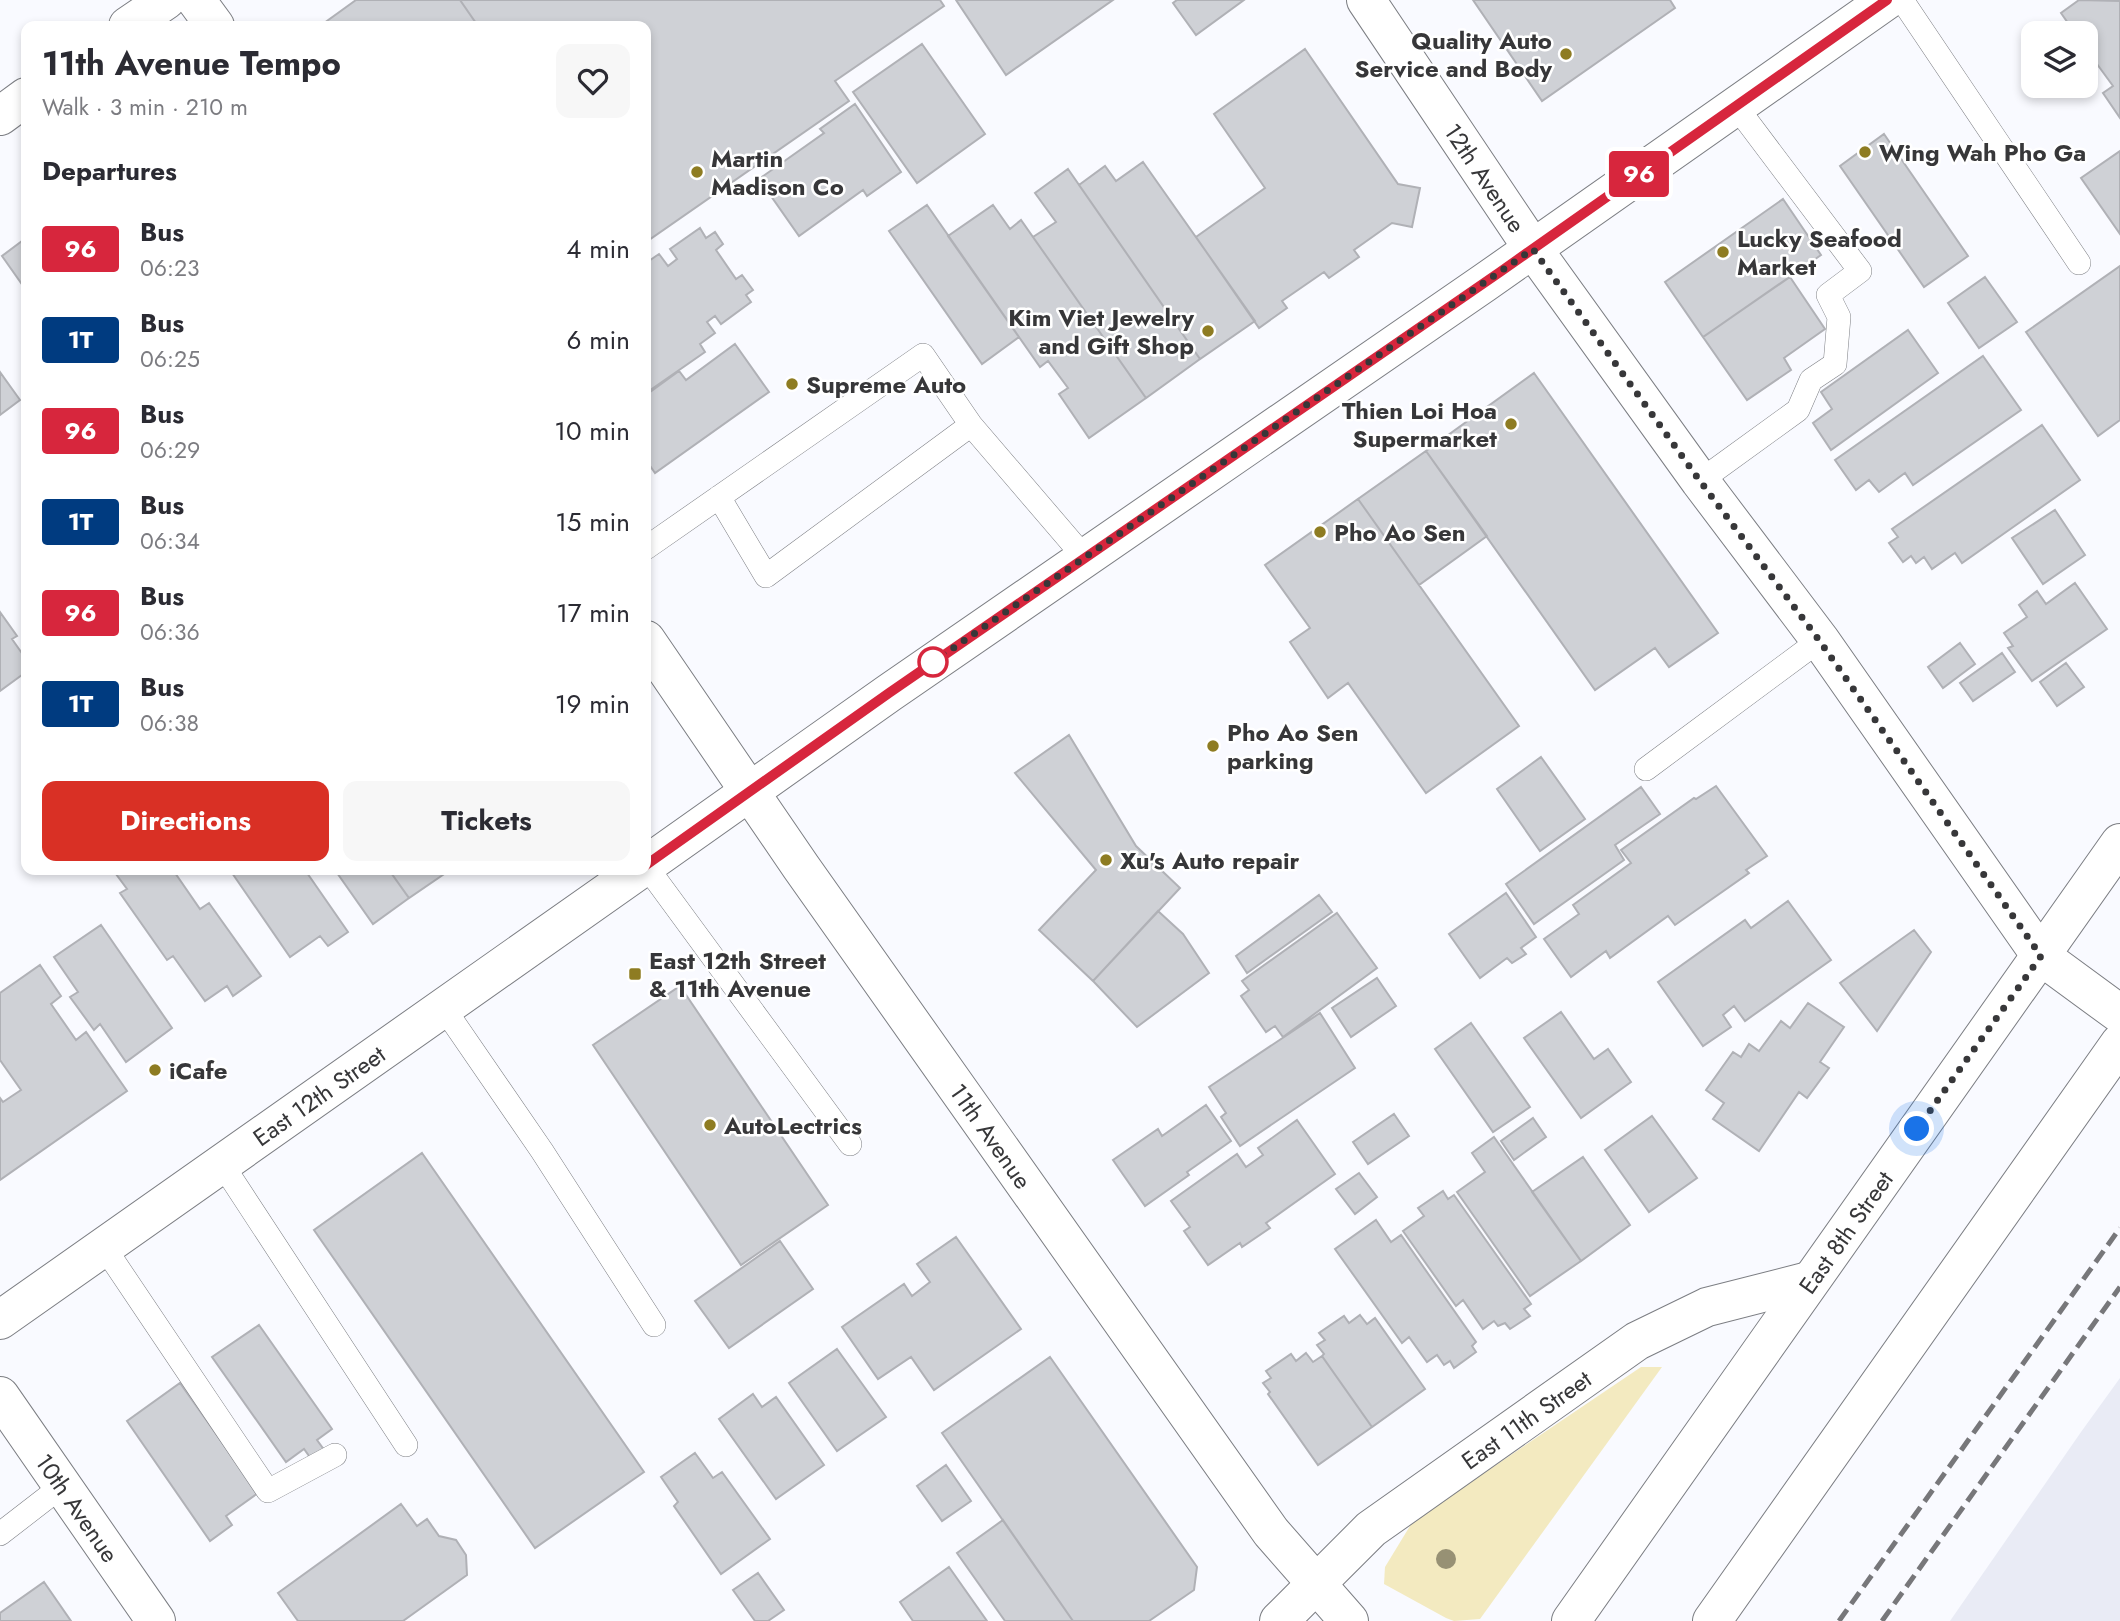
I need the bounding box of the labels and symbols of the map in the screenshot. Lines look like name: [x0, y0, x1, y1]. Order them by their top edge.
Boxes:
place label: Quality Auto Service and Body: [1354, 23, 1552, 86]
marker: Quality Auto Service and Body: [1558, 46, 1574, 62]
street label: 12th Avenue: [1436, 116, 1535, 239]
place label: Wing Wah Pho Ga: [1879, 135, 2086, 170]
place label: Martin Madison Co: [711, 141, 844, 204]
marker: Wing Wah Pho Ga: [1857, 144, 1873, 160]
line badge: 96: [1608, 151, 1670, 197]
marker: Martin Madison Co: [689, 164, 705, 180]
place label: Lucky Seafood Market: [1737, 221, 1902, 284]
marker: Lucky Seafood Market: [1715, 244, 1731, 260]
place label: Kim Viet Jewelry and Gift Shop: [1008, 300, 1194, 363]
marker: Kim Viet Jewelry and Gift Shop: [1200, 323, 1216, 339]
place label: Supreme Auto: [806, 367, 966, 402]
marker: Supreme Auto: [784, 376, 800, 392]
place label: Thien Loi Hoa Supermarket: [1342, 393, 1497, 456]
marker: Thien Loi Hoa Supermarket: [1503, 416, 1519, 432]
place label: Pho Ao Sen: [1334, 515, 1466, 550]
marker: Pho Ao Sen: [1312, 524, 1328, 540]
unlabelled marker: [918, 647, 948, 677]
place label: Pho Ao Sen parking: [1227, 715, 1359, 778]
marker: Pho Ao Sen parking: [1205, 738, 1221, 754]
place label: Xu's Auto repair: [1120, 843, 1300, 878]
marker: Xu's Auto repair: [1098, 852, 1114, 868]
place label: East 12th Street & 11th Avenue: [649, 943, 826, 1006]
marker: East 12th Street & 11th Avenue: [627, 966, 643, 982]
street label: East 12th Street: [246, 1036, 392, 1154]
place label: iCafe: [169, 1053, 227, 1088]
marker: iCafe: [147, 1062, 163, 1078]
street label: 11th Avenue: [941, 1076, 1040, 1196]
place label: AutoLectrics: [723, 1108, 862, 1143]
your location: [1899, 1111, 1934, 1146]
marker: AutoLectrics: [702, 1117, 718, 1133]
street label: East 8th Street: [1790, 1163, 1901, 1301]
street label: East 11th Street: [1454, 1361, 1598, 1478]
street label: 10th Avenue: [27, 1446, 128, 1569]

